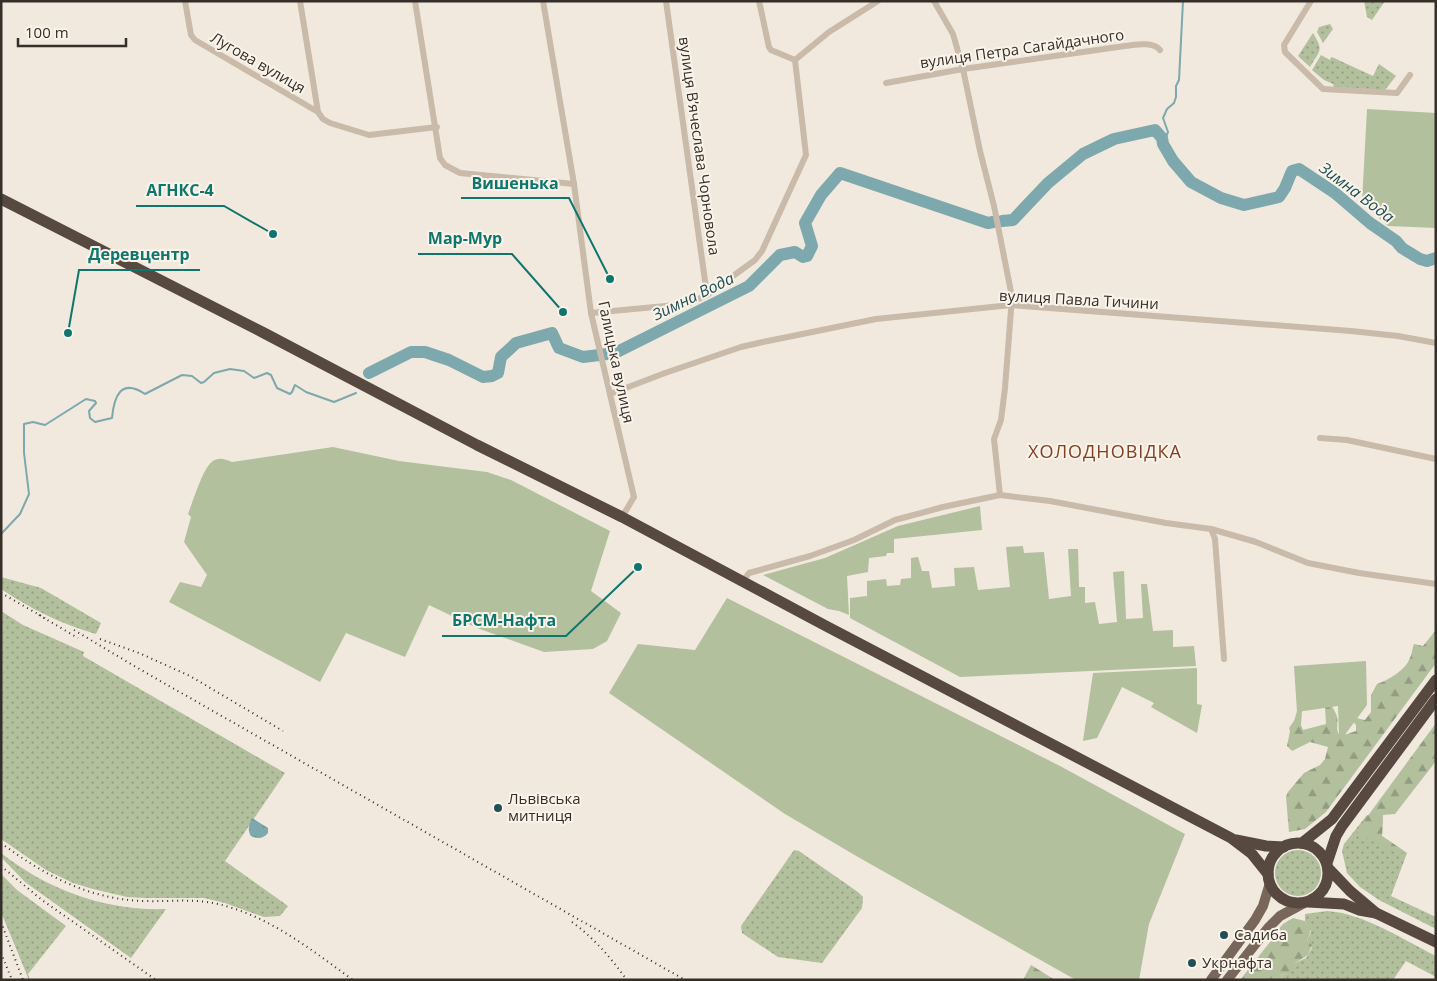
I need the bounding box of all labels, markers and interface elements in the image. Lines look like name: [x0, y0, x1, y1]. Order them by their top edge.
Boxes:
scale bar: [18, 15, 125, 47]
text: 100 m: [25, 22, 69, 42]
street label: вулиця Петра Сагайдачного: [919, 24, 1125, 72]
street label: Лугова вулиця: [207, 27, 310, 97]
street label: вулиця Вʼячеслава Чорновола: [675, 35, 725, 256]
water label: Зимна Вода: [1314, 156, 1399, 227]
callout: Вишенька: [461, 167, 569, 198]
text: Вишенька: [471, 172, 559, 194]
callout: АГНКС-4: [136, 175, 224, 206]
text: АГНКС-4: [146, 179, 214, 201]
callout: Мар-Мур: [418, 223, 512, 254]
text: Мар-Мур: [428, 227, 502, 249]
callout: Деревцентр: [79, 239, 200, 270]
text: Деревцентр: [88, 243, 190, 265]
water label: Зимна Вода: [648, 267, 738, 326]
street label: вулиця Павла Тичини: [999, 285, 1159, 313]
street label: Галицька вулиця: [594, 299, 640, 425]
district label: ХОЛОДНОВІДКА: [1028, 439, 1182, 463]
callout: БРСМ-Нафта: [442, 605, 566, 636]
text: БРСМ-Нафта: [452, 609, 556, 631]
place label: Львівська митниця: [508, 788, 581, 825]
marker: Львівська митниця: [492, 802, 504, 814]
place label: Садиба: [1234, 924, 1287, 944]
marker: Садиба: [1218, 929, 1230, 941]
place label: Укрнафта: [1202, 952, 1272, 972]
marker: Укрнафта: [1186, 957, 1198, 969]

